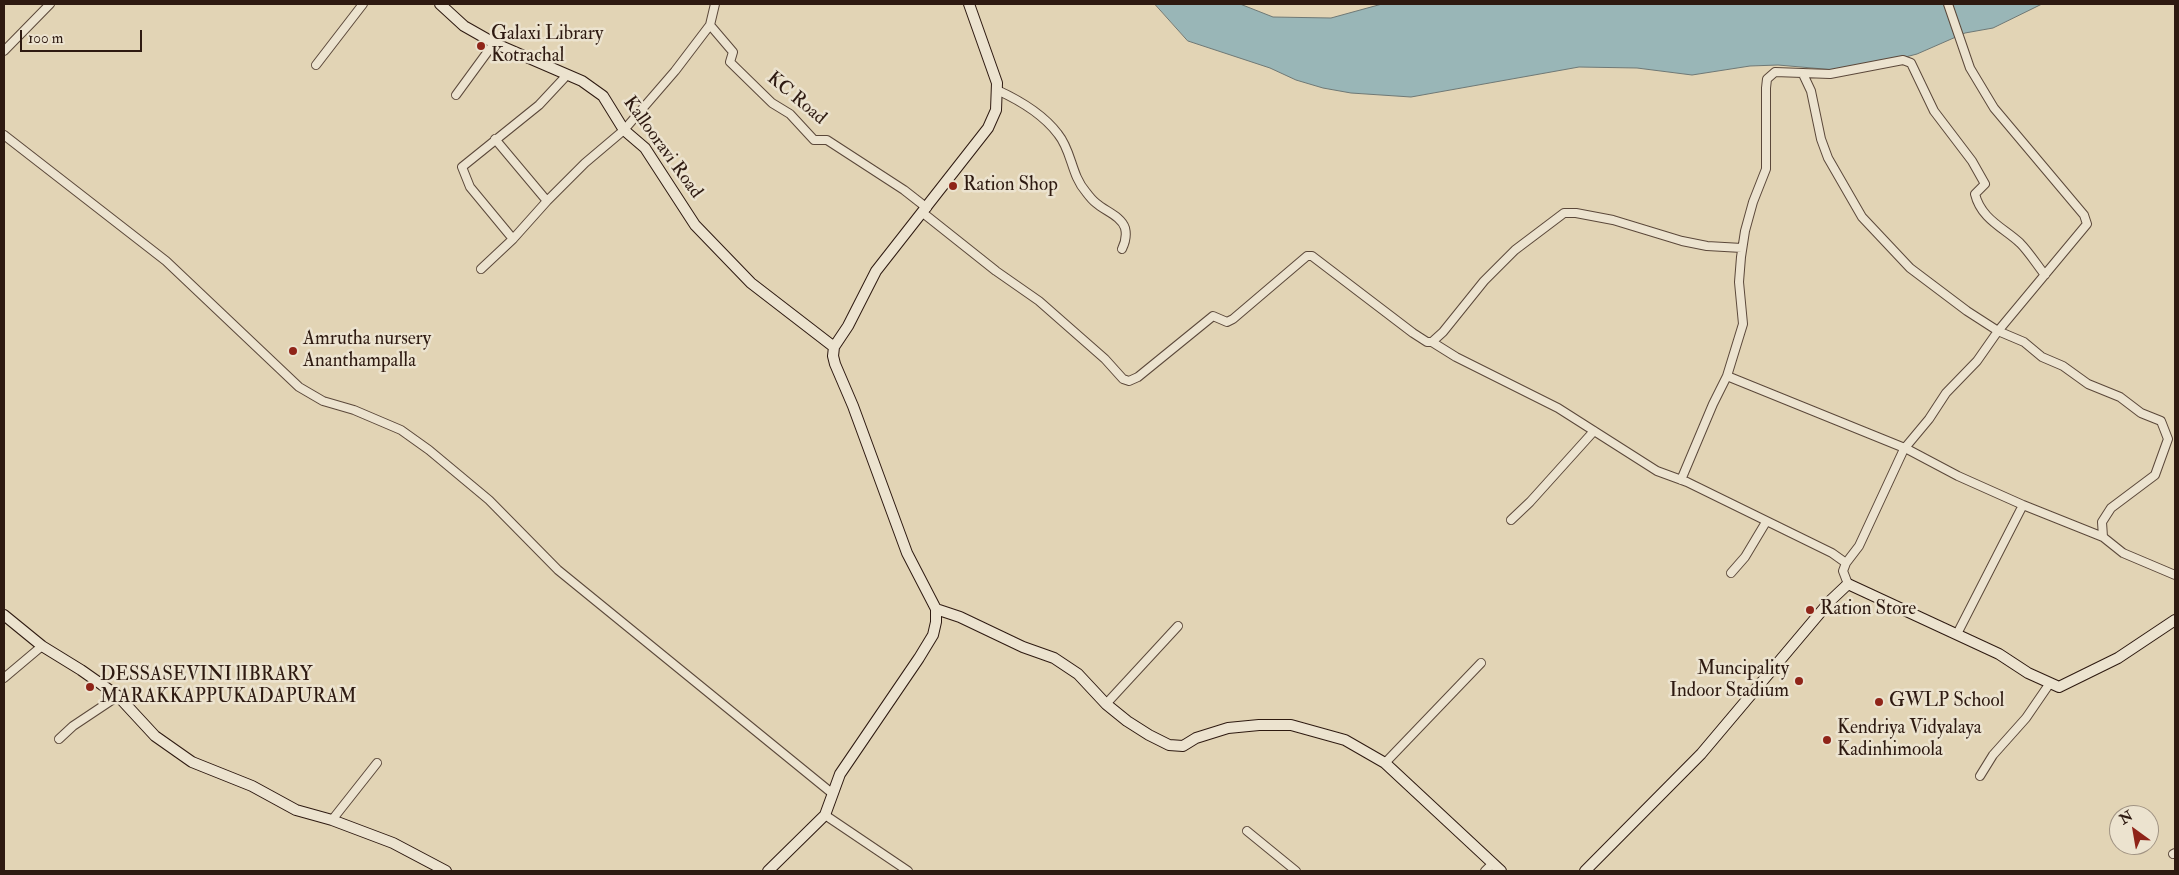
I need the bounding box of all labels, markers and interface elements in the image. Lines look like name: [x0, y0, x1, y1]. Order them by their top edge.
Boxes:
scale bar: [22, 20, 145, 52]
place label: Galaxi Library Kotrachal: [491, 24, 603, 68]
text: 100 m: [28, 29, 63, 48]
marker: Galaxi Library Kotrachal: [475, 40, 487, 52]
street label: KC Road: [762, 68, 830, 130]
street label: Kallooravi Road: [617, 93, 707, 203]
place label: Ration Shop: [963, 175, 1058, 197]
marker: Ration Shop: [947, 180, 959, 192]
place label: Amrutha nursery Ananthampalla: [303, 329, 431, 373]
marker: Amrutha nursery Ananthampalla: [287, 345, 299, 357]
place label: Ration Store: [1820, 599, 1916, 621]
marker: Ration Store: [1804, 604, 1816, 616]
place label: Muncipality Indoor Stadium: [1669, 659, 1789, 703]
place label: DESSASEVINI lIBRARY MARAKKAPPUKADAPURAM: [100, 665, 357, 709]
marker: Muncipality Indoor Stadium: [1793, 675, 1805, 687]
marker: DESSASEVINI lIBRARY MARAKKAPPUKADAPURAM: [84, 681, 96, 693]
place label: GWLP School: [1889, 691, 2004, 713]
marker: GWLP School: [1873, 696, 1885, 708]
place label: Kendriya Vidyalaya Kadinhimoola: [1837, 718, 1982, 762]
marker: Kendriya Vidyalaya Kadinhimoola: [1821, 734, 1833, 746]
north arrow: [2109, 805, 2159, 855]
text: N: [2116, 807, 2136, 828]

